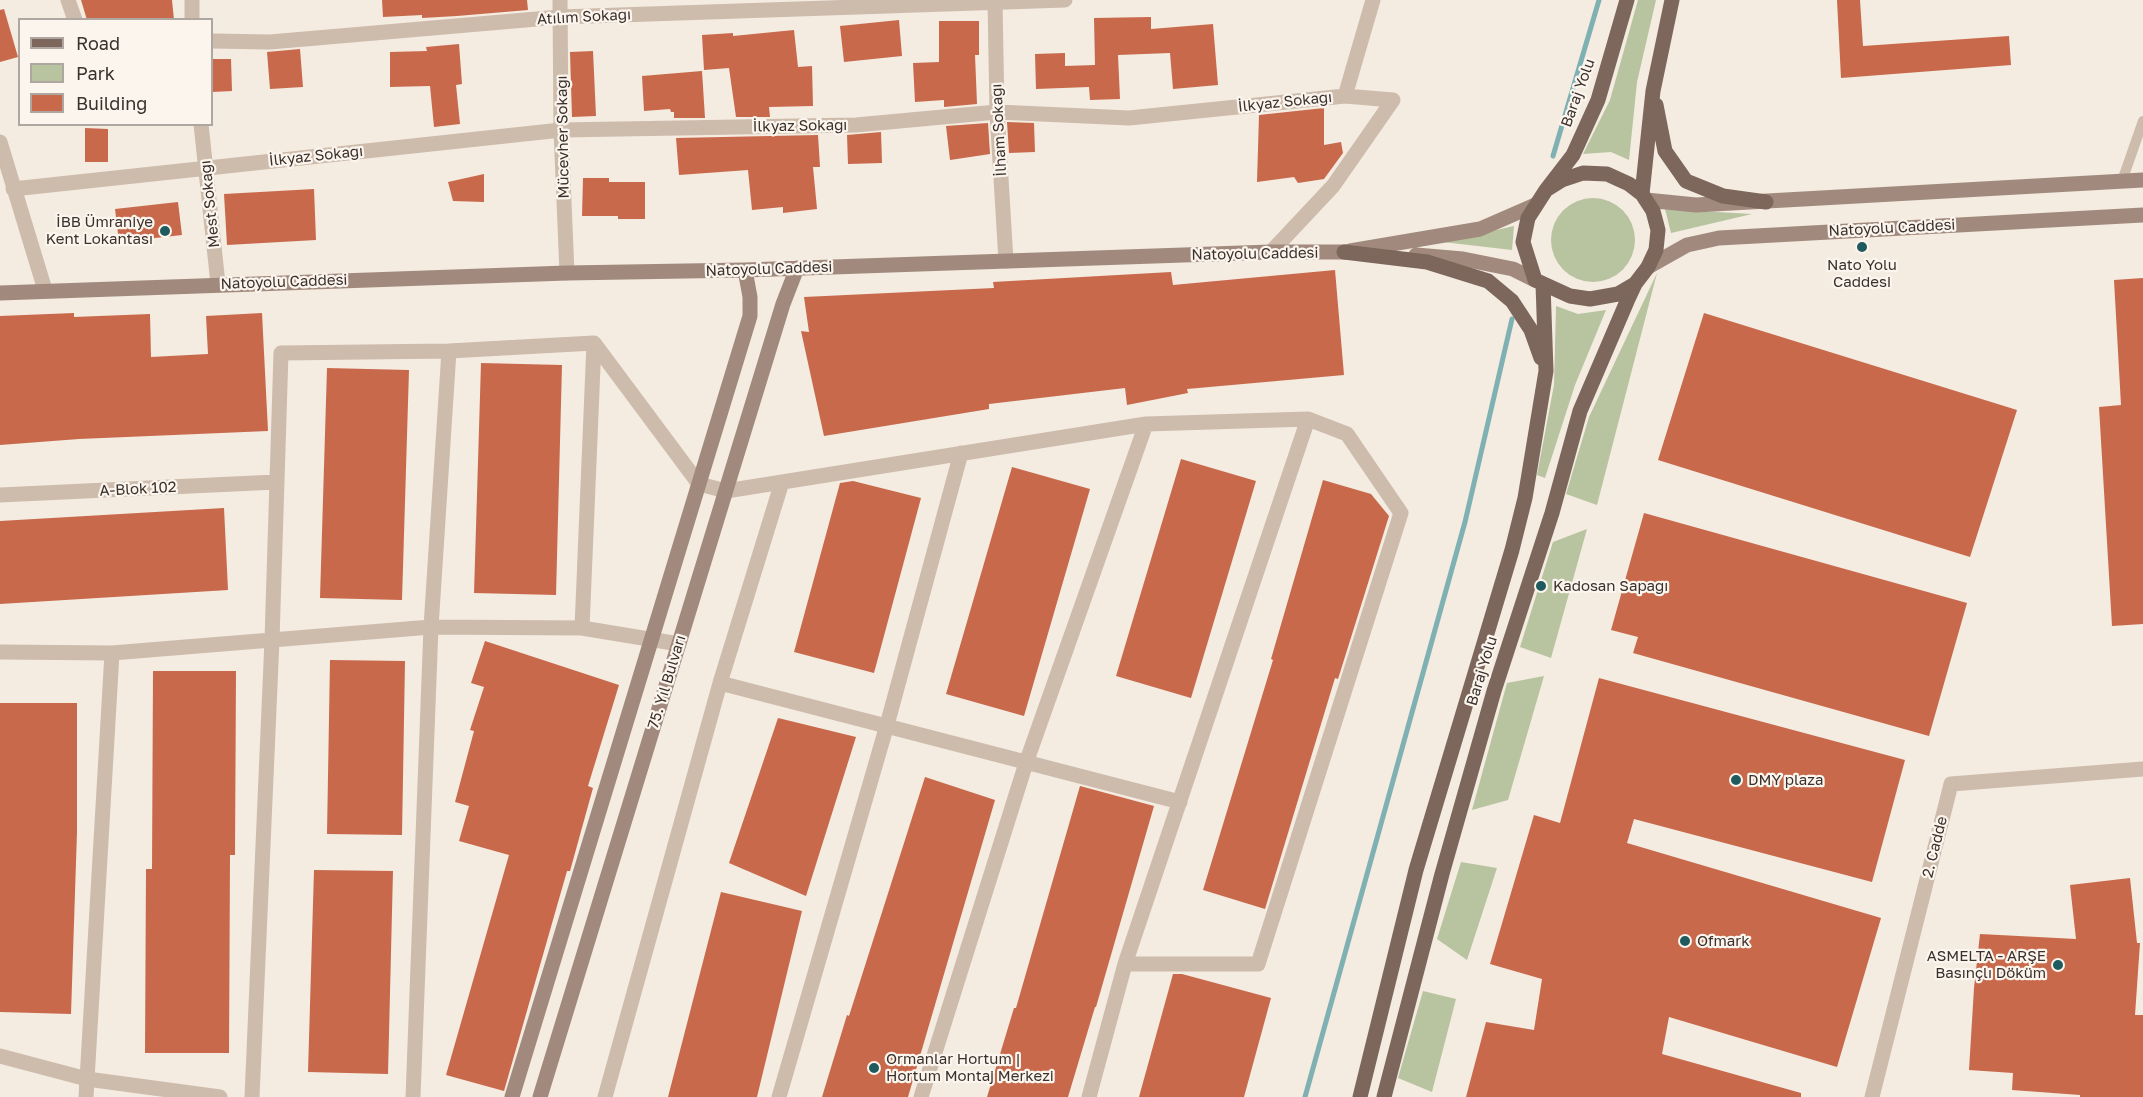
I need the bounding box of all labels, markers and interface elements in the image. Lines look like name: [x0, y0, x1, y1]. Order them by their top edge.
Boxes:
street label: Atılım Sokağı: [537, 6, 631, 28]
legend: [18, 18, 213, 126]
text: Road: [76, 32, 120, 54]
street label: Baraj Yolu: [1557, 56, 1599, 130]
text: Park: [76, 62, 115, 84]
street label: Mücevher Sokağı: [553, 75, 573, 199]
street label: İlham Sokağı: [988, 83, 1010, 177]
street label: İlkyaz Sokağı: [1237, 88, 1333, 116]
text: Building: [76, 92, 147, 114]
street label: İlkyaz Sokağı: [753, 116, 847, 136]
street label: İlkyaz Sokağı: [268, 142, 364, 170]
street label: Mest Sokağı: [196, 159, 224, 249]
place label: İBB Ümraniye Kent Lokantası: [46, 213, 153, 248]
street label: Natoyolu Caddesi: [1828, 216, 1956, 240]
marker: İBB Ümraniye Kent Lokantası: [158, 224, 172, 238]
marker: Nato Yolu Caddesi: [1855, 240, 1869, 254]
street label: Natoyolu Caddesi: [1191, 244, 1319, 264]
place label: Nato Yolu Caddesi: [1827, 256, 1897, 291]
street label: Natoyolu Caddesi: [705, 258, 833, 280]
street label: Natoyolu Caddesi: [220, 271, 348, 293]
street label: A-Blok 102: [99, 478, 177, 500]
place label: Kadosan Sapağı: [1553, 577, 1668, 595]
marker: Kadosan Sapağı: [1534, 579, 1548, 593]
street label: 75. Yıl Bulvarı: [644, 633, 690, 731]
street label: Baraj Yolu: [1463, 634, 1501, 708]
place label: DMY plaza: [1748, 771, 1823, 789]
marker: DMY plaza: [1729, 773, 1743, 787]
street label: 2. Cadde: [1919, 814, 1951, 880]
place label: Ofmark: [1697, 932, 1750, 950]
marker: Ofmark: [1678, 934, 1692, 948]
place label: ASMELTA - ARŞE Basınçlı Döküm: [1927, 947, 2046, 982]
marker: ASMELTA - ARŞE Basınçlı Döküm: [2051, 958, 2065, 972]
place label: Ormanlar Hortum | Hortum Montaj Merkezi: [886, 1050, 1054, 1085]
marker: Ormanlar Hortum | Hortum Montaj Merkezi: [867, 1061, 881, 1075]

